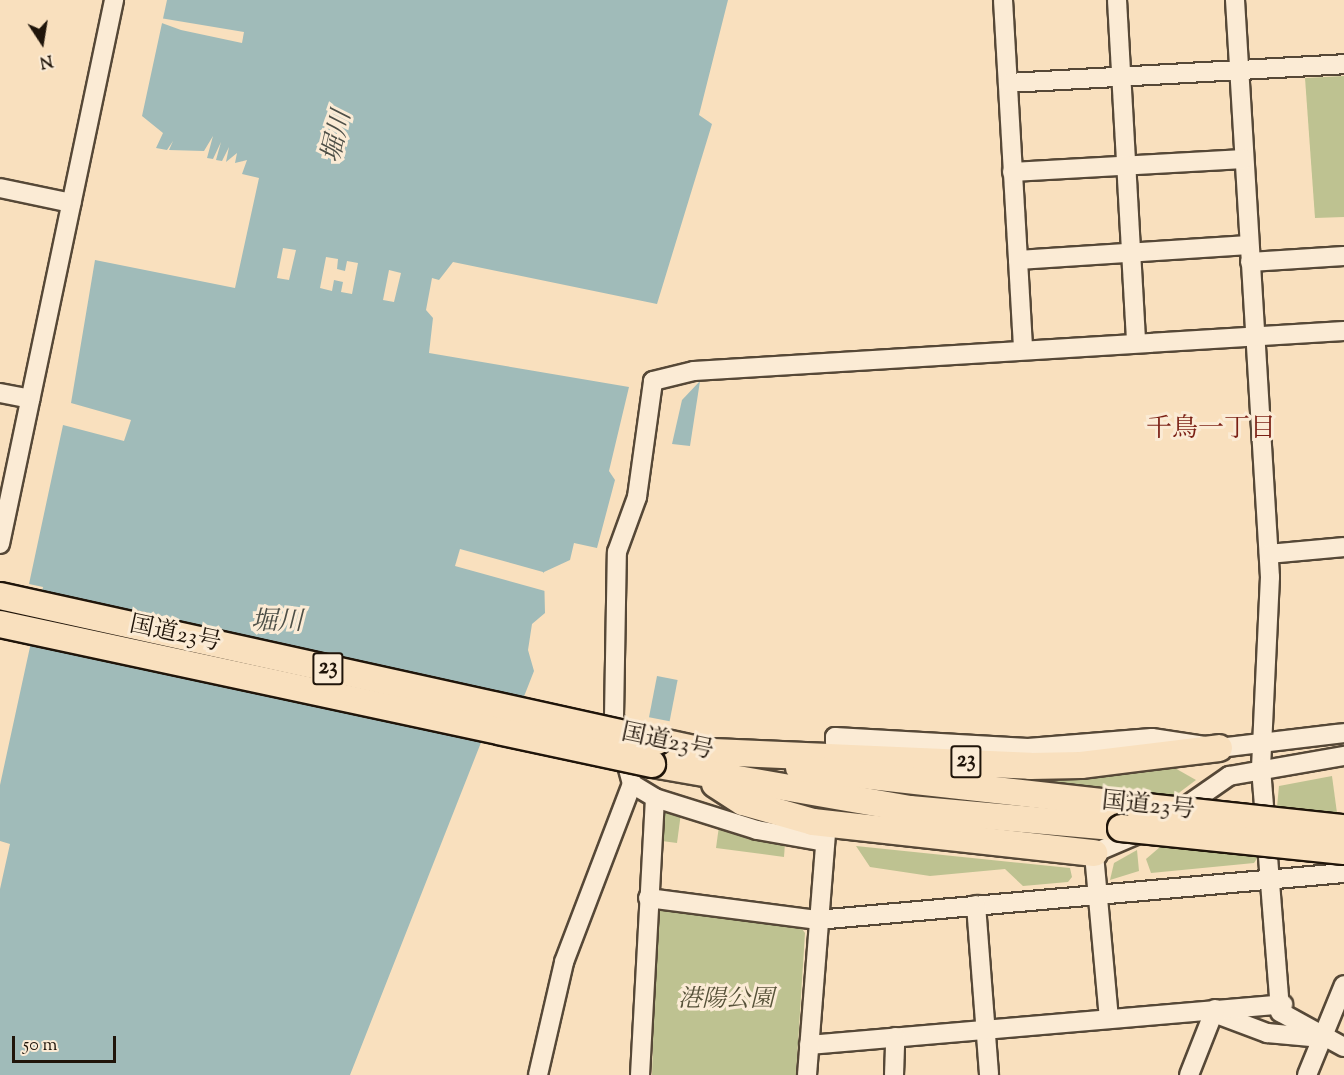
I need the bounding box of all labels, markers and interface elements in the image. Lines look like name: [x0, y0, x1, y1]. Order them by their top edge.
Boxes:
north arrow: [12, 12, 72, 72]
text: N: [37, 48, 54, 73]
water label: 堀川: [317, 108, 359, 166]
district label: 千鳥一丁目: [1146, 414, 1276, 446]
water label: 堀川: [251, 607, 303, 639]
street label: 国道23号: [127, 611, 223, 659]
road number: 23: [312, 650, 344, 688]
street label: 国道23号: [619, 719, 715, 767]
road number: 23: [950, 743, 982, 781]
street label: 国道23号: [1100, 788, 1196, 826]
park label: 港陽公園: [678, 987, 774, 1015]
scale bar: [15, 1024, 118, 1062]
text: 50 m: [23, 1033, 57, 1059]

